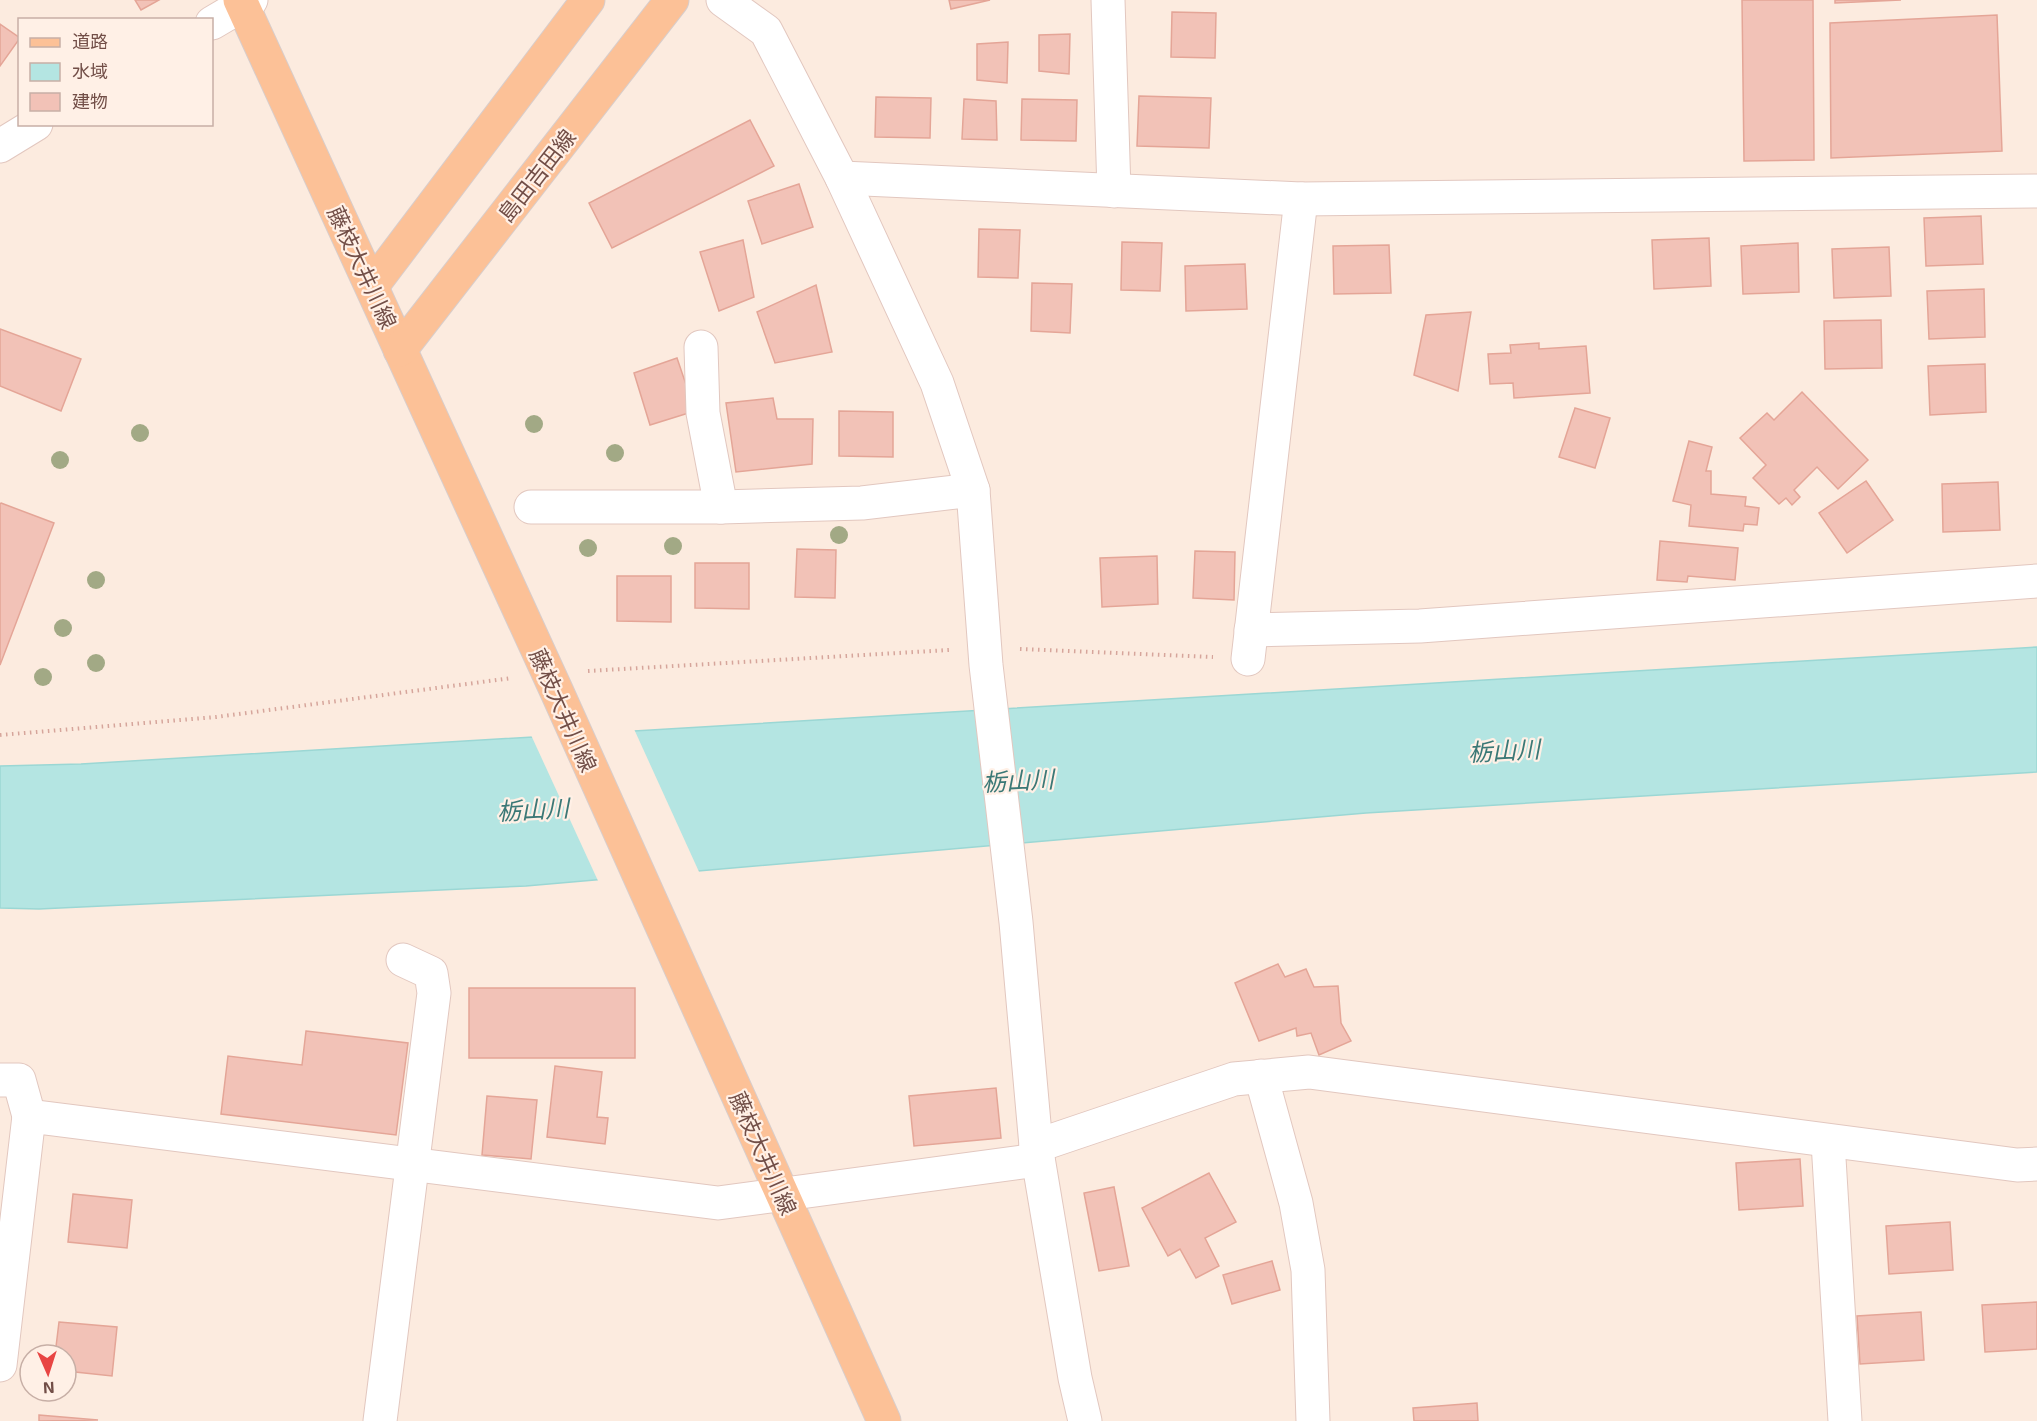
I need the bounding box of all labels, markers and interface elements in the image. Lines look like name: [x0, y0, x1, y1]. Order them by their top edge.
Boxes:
legend: [18, 18, 213, 126]
text: 道路: [72, 30, 108, 52]
text: 水域: [72, 60, 108, 82]
text: 建物: [72, 90, 108, 112]
street label: 島田吉田線: [492, 124, 580, 226]
street label: 藤枝大井川線: [323, 202, 403, 332]
street label: 藤枝大井川線: [525, 644, 603, 776]
water label: 栃山川: [1467, 733, 1544, 766]
water label: 栃山川: [981, 763, 1058, 796]
water label: 栃山川: [496, 792, 573, 825]
street label: 藤枝大井川線: [725, 1087, 803, 1219]
north arrow: [18, 1343, 78, 1403]
text: N: [43, 1379, 55, 1398]

